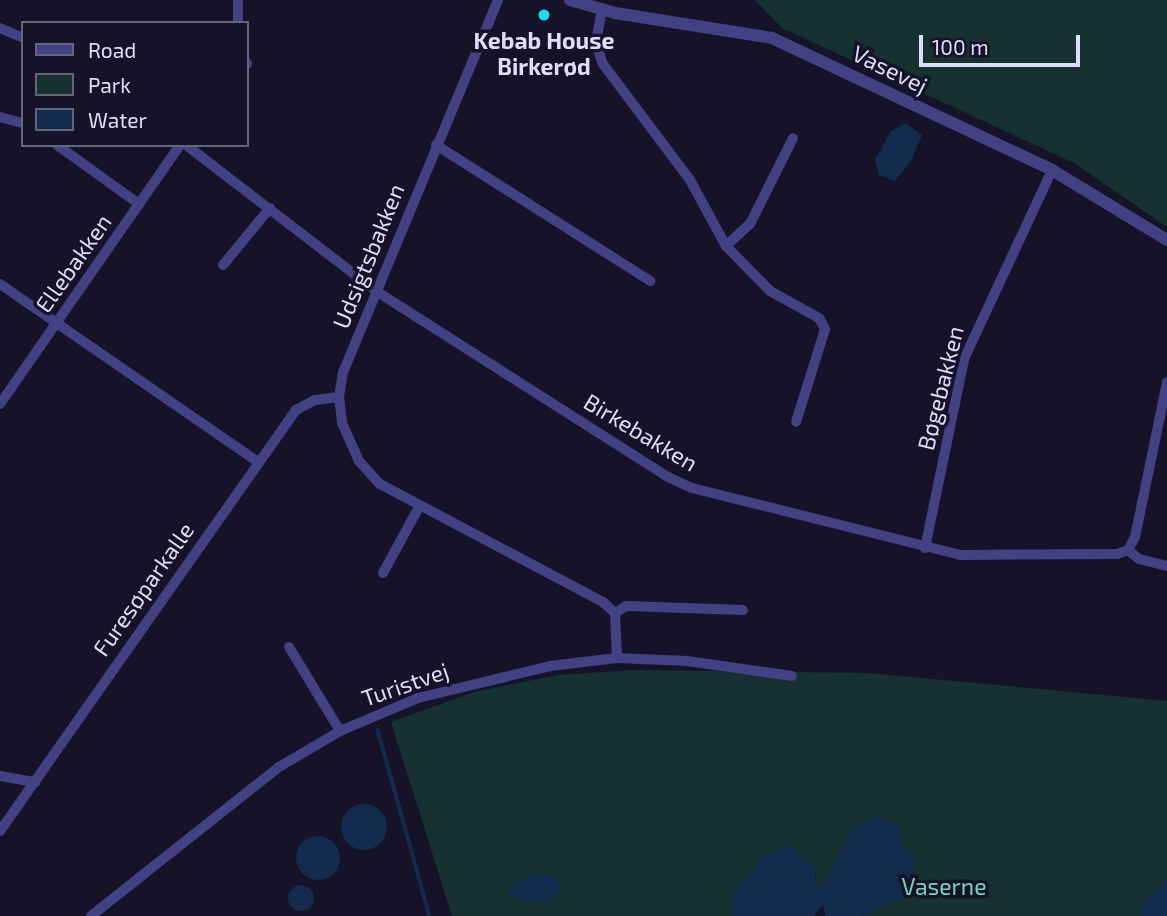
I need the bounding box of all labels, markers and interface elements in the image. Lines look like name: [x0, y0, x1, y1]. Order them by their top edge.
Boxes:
marker: Kebab House Birkerød: [536, 7, 552, 23]
legend: [21, 21, 248, 147]
scale bar: [922, 21, 1083, 65]
place label: Kebab House Birkerød: [474, 26, 614, 80]
text: 100 m: [932, 34, 989, 59]
text: Road: [88, 37, 136, 62]
street label: Vasevej: [848, 39, 932, 99]
text: Park: [88, 72, 131, 97]
text: Water: [88, 107, 147, 132]
street label: Udsigtsbakken: [326, 180, 410, 332]
street label: Ellebakken: [29, 209, 117, 317]
street label: Bøgebakken: [911, 323, 969, 453]
street label: Birkebakken: [579, 387, 703, 477]
street label: Furesøparkalle: [87, 517, 199, 661]
street label: Turistvej: [358, 656, 452, 712]
park label: Vaserne: [902, 872, 986, 900]

